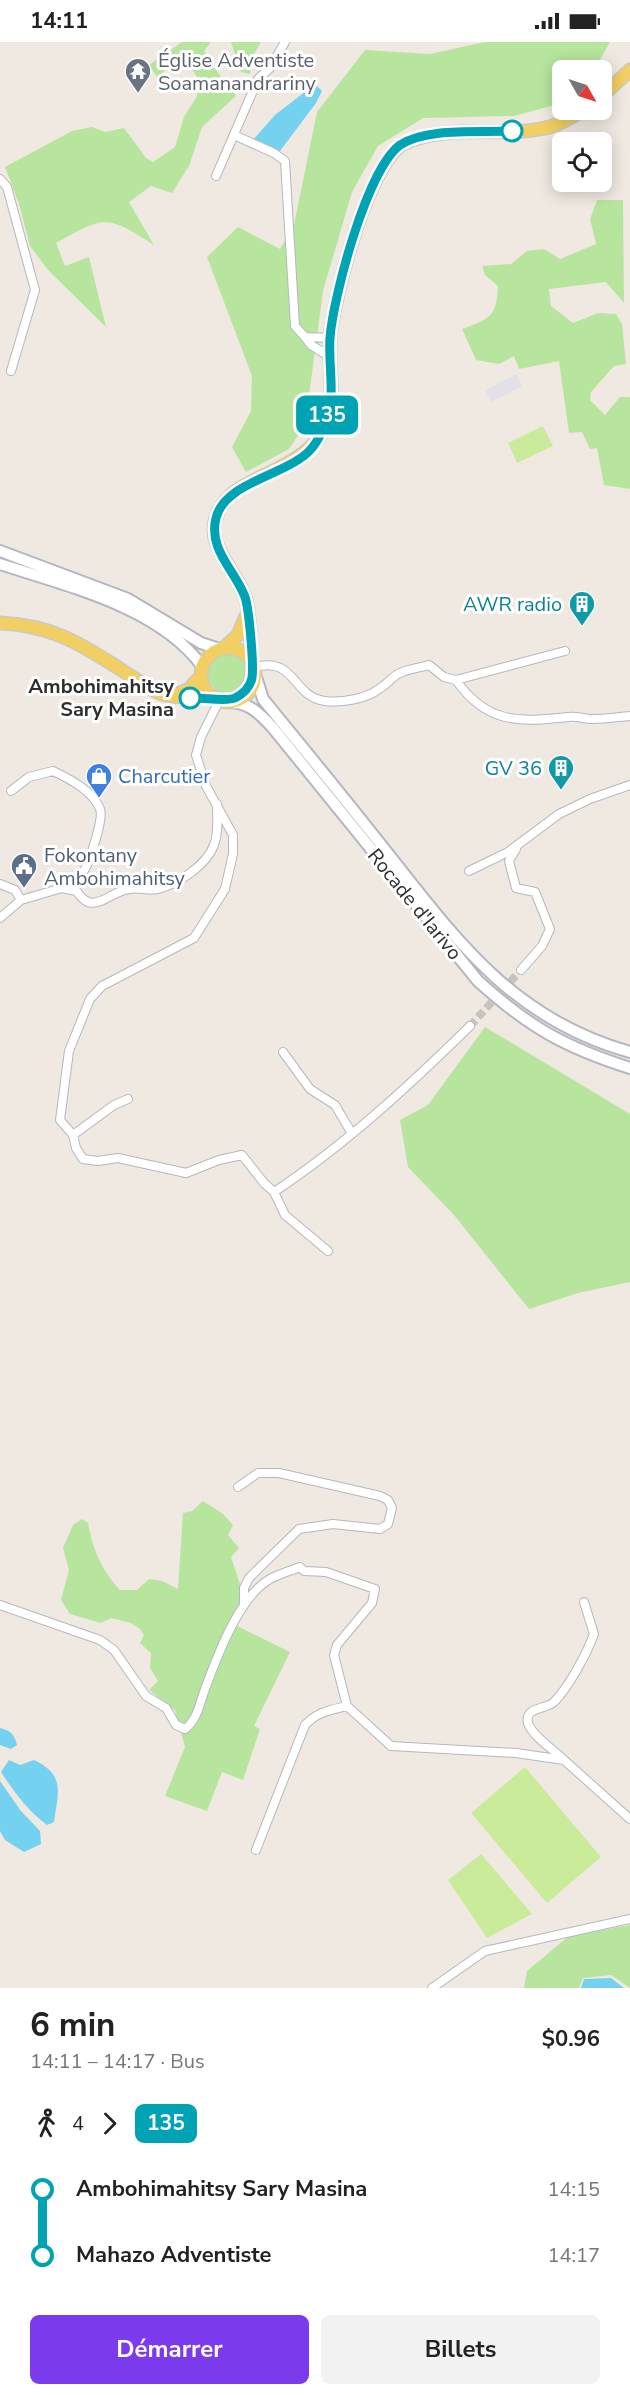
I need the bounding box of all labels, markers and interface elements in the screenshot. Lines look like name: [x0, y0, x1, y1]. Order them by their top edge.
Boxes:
text: 14:11: [30, 6, 88, 36]
place label: Église Adventiste Soamanandrariny: [158, 47, 316, 97]
temple icon: Église Adventiste Soamanandrariny: [123, 56, 153, 94]
north arrow: [552, 60, 612, 120]
map controls: [552, 60, 612, 192]
unlabelled marker: [501, 120, 523, 142]
button: locate: [552, 132, 612, 192]
line badge: 135: [292, 396, 362, 434]
text: 135: [308, 401, 346, 429]
building icon: AWR radio: [567, 589, 597, 627]
place label: AWR radio: [463, 591, 562, 618]
place label: Ambohimahitsy Sary Masina: [28, 673, 174, 723]
marker: Ambohimahitsy Sary Masina: [179, 687, 201, 709]
building icon: GV 36: [546, 753, 576, 791]
place label: GV 36: [485, 755, 542, 782]
shop icon: Charcutier: [84, 761, 114, 799]
place label: Charcutier: [118, 763, 210, 790]
place label: Fokontany Ambohimahitsy: [44, 842, 186, 892]
street label: Rocade d'Iarivo: [361, 843, 468, 966]
public building icon: Fokontany Ambohimahitsy: [9, 851, 39, 889]
text: 6 min: [30, 2003, 115, 2048]
text: $0.96: [542, 2024, 600, 2054]
text: 14:11 – 14:17 · Bus: [30, 2048, 205, 2075]
icon: walk: [30, 2107, 63, 2140]
icon: forward: [93, 2107, 126, 2140]
text: 135: [147, 2109, 185, 2137]
text: 4: [72, 2110, 84, 2137]
text: Ambohimahitsy Sary Masina: [76, 2174, 367, 2204]
text: 14:15: [547, 2176, 600, 2203]
text: Mahazo Adventiste: [76, 2240, 271, 2270]
text: 14:17: [547, 2242, 600, 2269]
button: Démarrer: [30, 2315, 309, 2384]
button: Billets: [321, 2315, 600, 2384]

